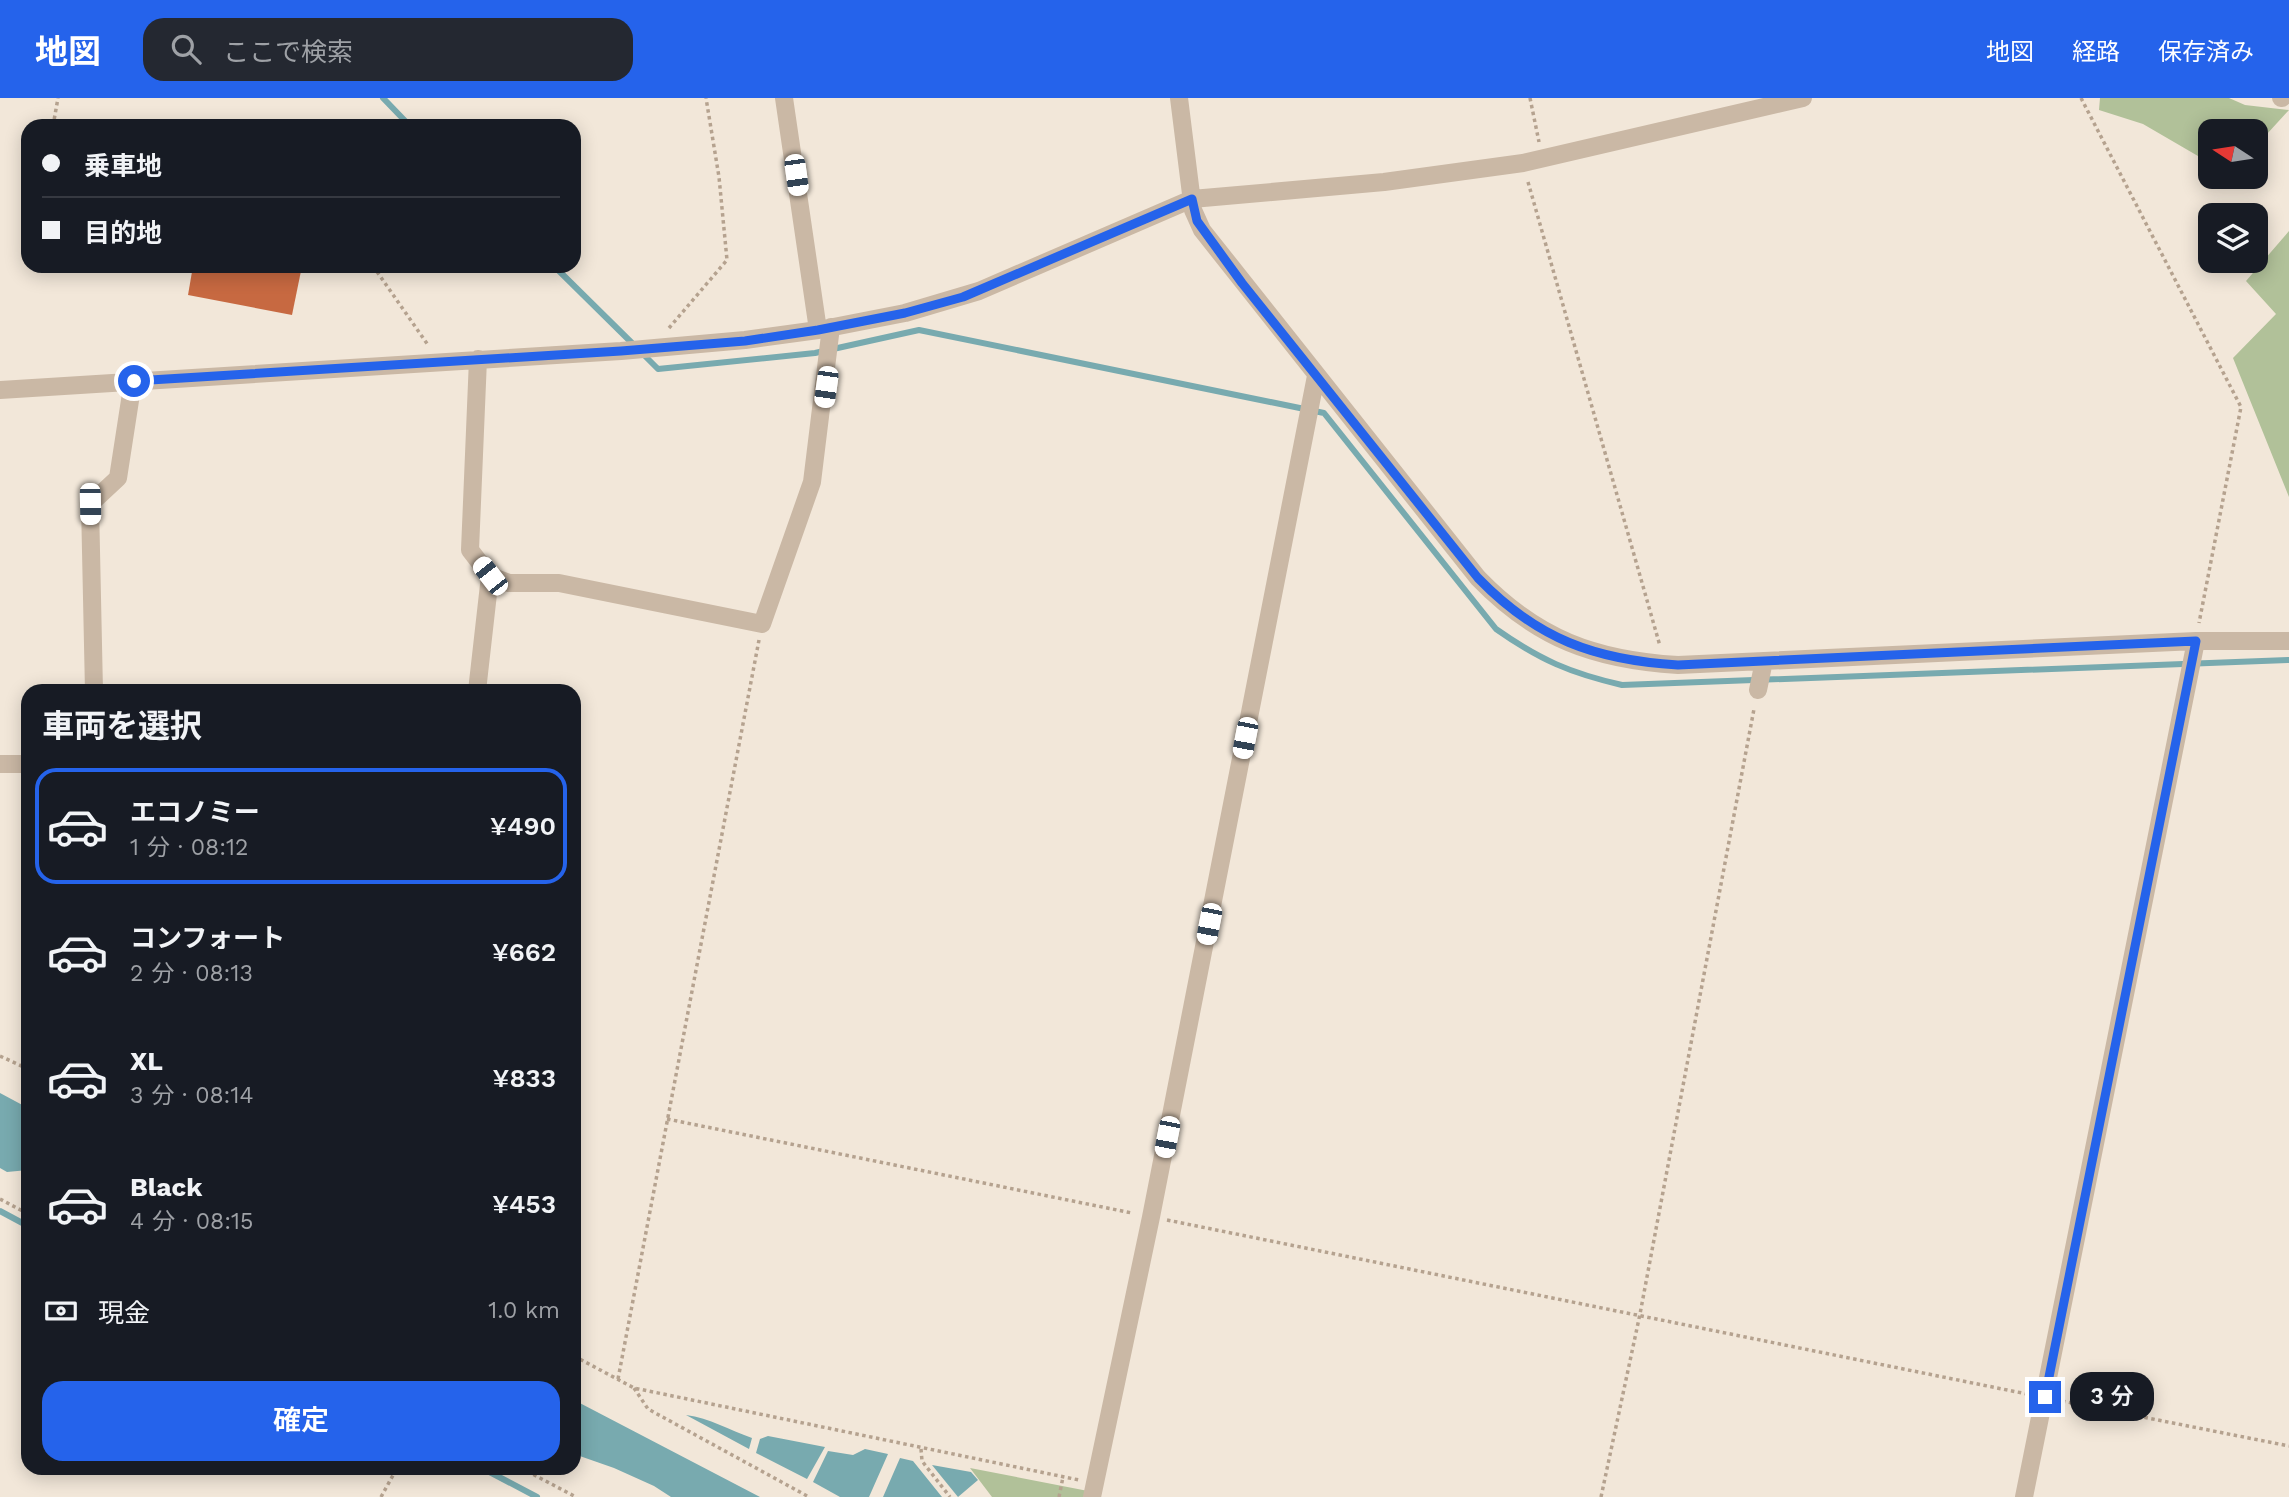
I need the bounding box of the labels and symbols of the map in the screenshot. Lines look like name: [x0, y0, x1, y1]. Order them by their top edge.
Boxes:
north arrow: [2198, 119, 2268, 189]
car: [783, 153, 810, 197]
route start: [118, 365, 150, 397]
car: [813, 365, 840, 409]
car: [80, 483, 101, 525]
car: [469, 553, 512, 599]
car: [1231, 715, 1260, 761]
car: [1195, 901, 1224, 947]
car: [1153, 1114, 1182, 1160]
callout: 3 分: [2070, 1372, 2154, 1422]
route end: [2029, 1381, 2061, 1413]

